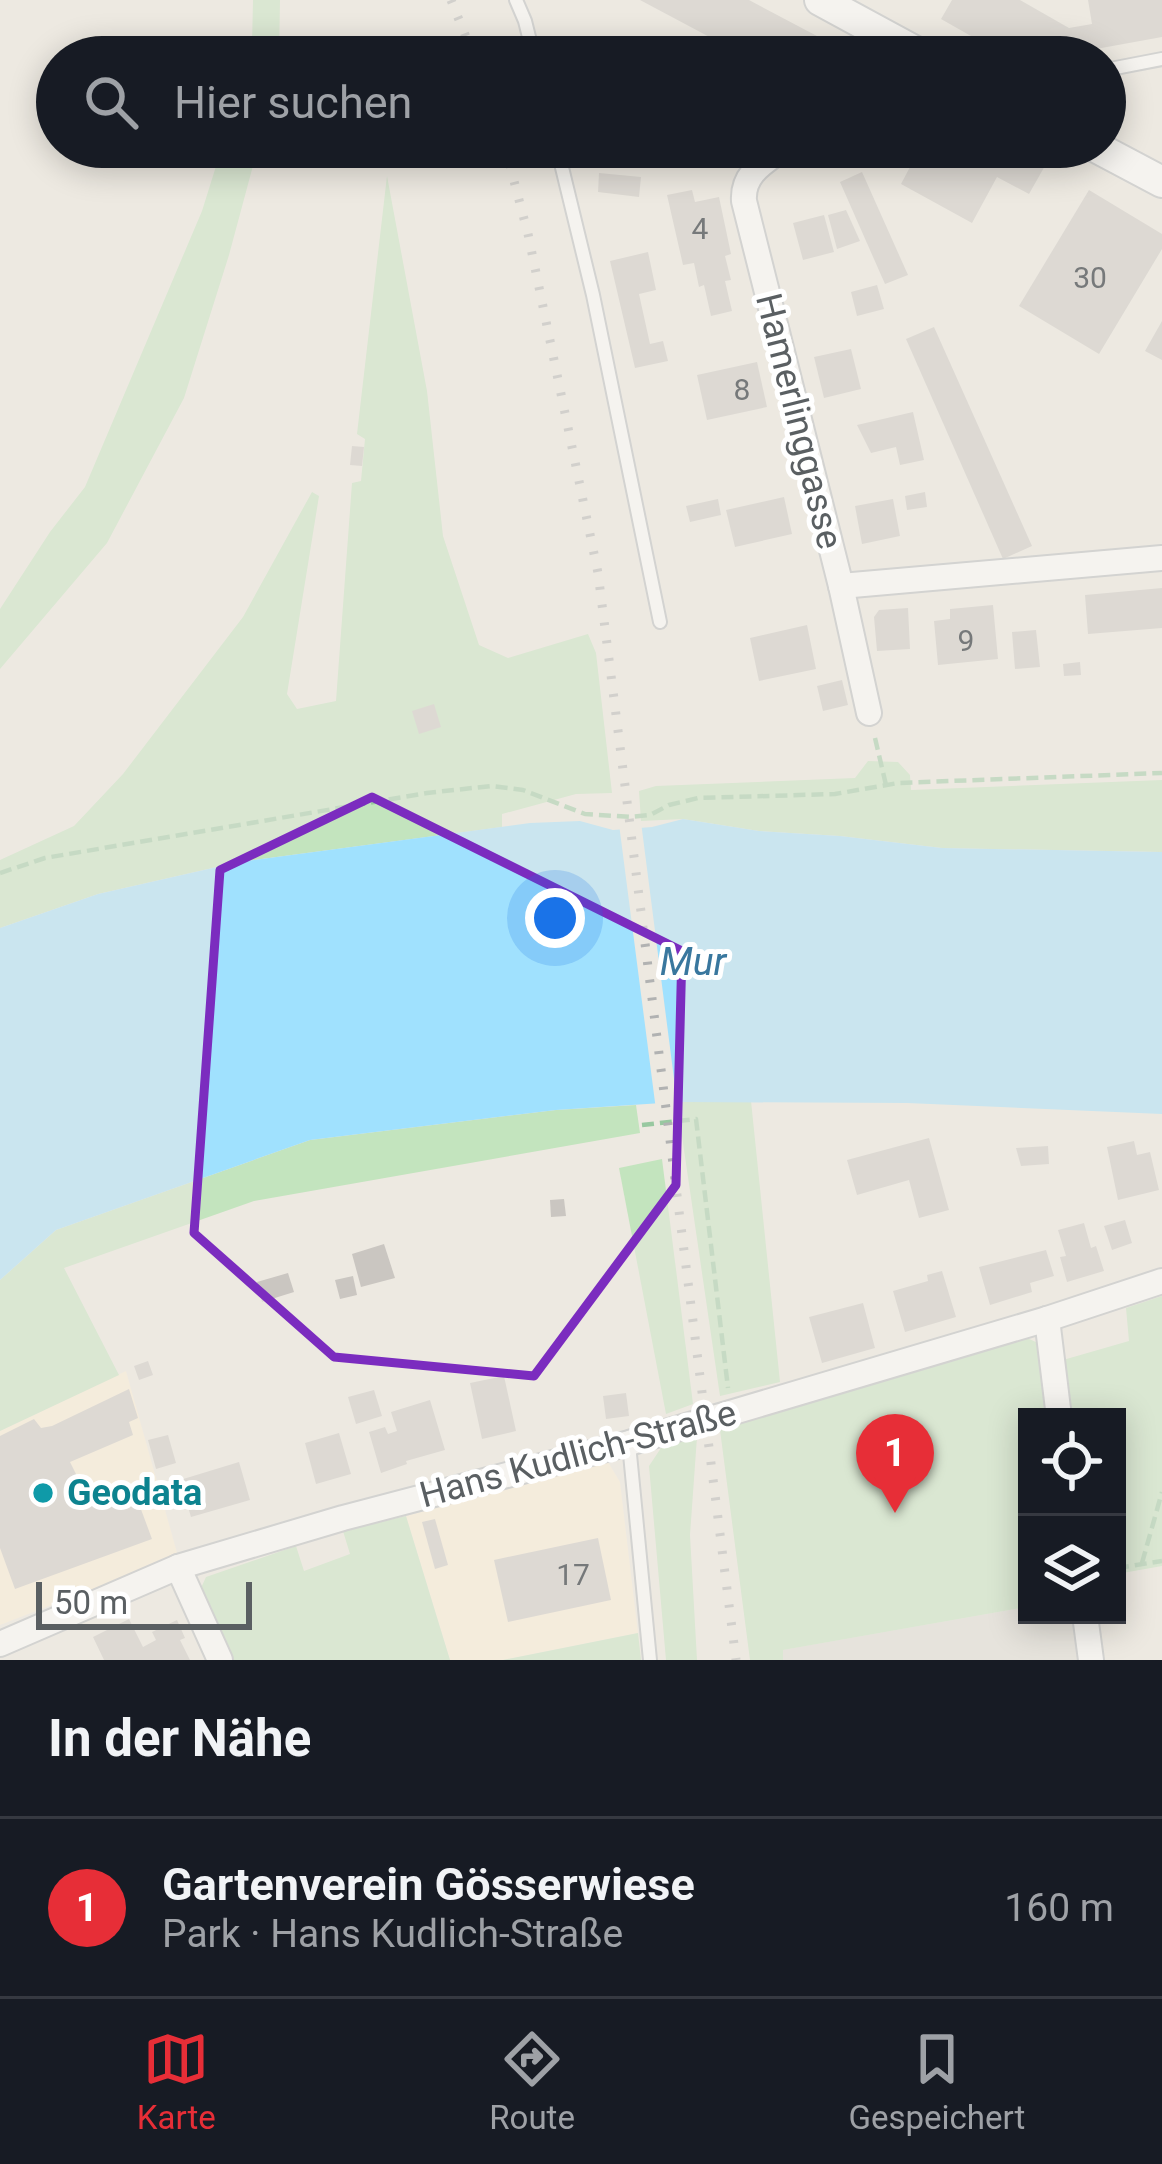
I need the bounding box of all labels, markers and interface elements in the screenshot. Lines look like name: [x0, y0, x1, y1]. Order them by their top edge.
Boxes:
search box: [36, 36, 1126, 168]
icon: search: [78, 69, 144, 135]
text: Hier suchen: [174, 76, 412, 129]
house number: 4: [692, 211, 709, 246]
house number: 30: [1073, 260, 1107, 295]
street label: Hamerlinggasse: [747, 289, 851, 553]
house number: 8: [734, 372, 750, 407]
house number: 9: [958, 623, 974, 658]
your location: [525, 888, 585, 948]
water label: Mur: [660, 939, 728, 985]
street label: Hans Kudlich-Straße: [415, 1392, 741, 1516]
map controls: [1018, 1408, 1126, 1624]
button: locate: [1018, 1408, 1126, 1516]
pin: 1: [856, 1414, 934, 1513]
place label: Geodata: [67, 1472, 202, 1514]
marker: Geodata: [30, 1480, 56, 1506]
button: layers: [1018, 1516, 1126, 1624]
house number: 17: [556, 1557, 590, 1592]
scale bar: [36, 1576, 252, 1629]
text: 50 m: [54, 1583, 128, 1622]
text: In der Nähe: [48, 1709, 311, 1768]
text: Gartenverein Gösserwiese: [162, 1858, 695, 1911]
text: 1: [76, 1885, 98, 1931]
text: 160 m: [1004, 1885, 1114, 1931]
text: Park · Hans Kudlich-Straße: [162, 1911, 623, 1957]
tab: Karte: [137, 2026, 216, 2137]
tab: Route: [489, 2026, 575, 2137]
tab: Gespeichert: [848, 2026, 1025, 2137]

